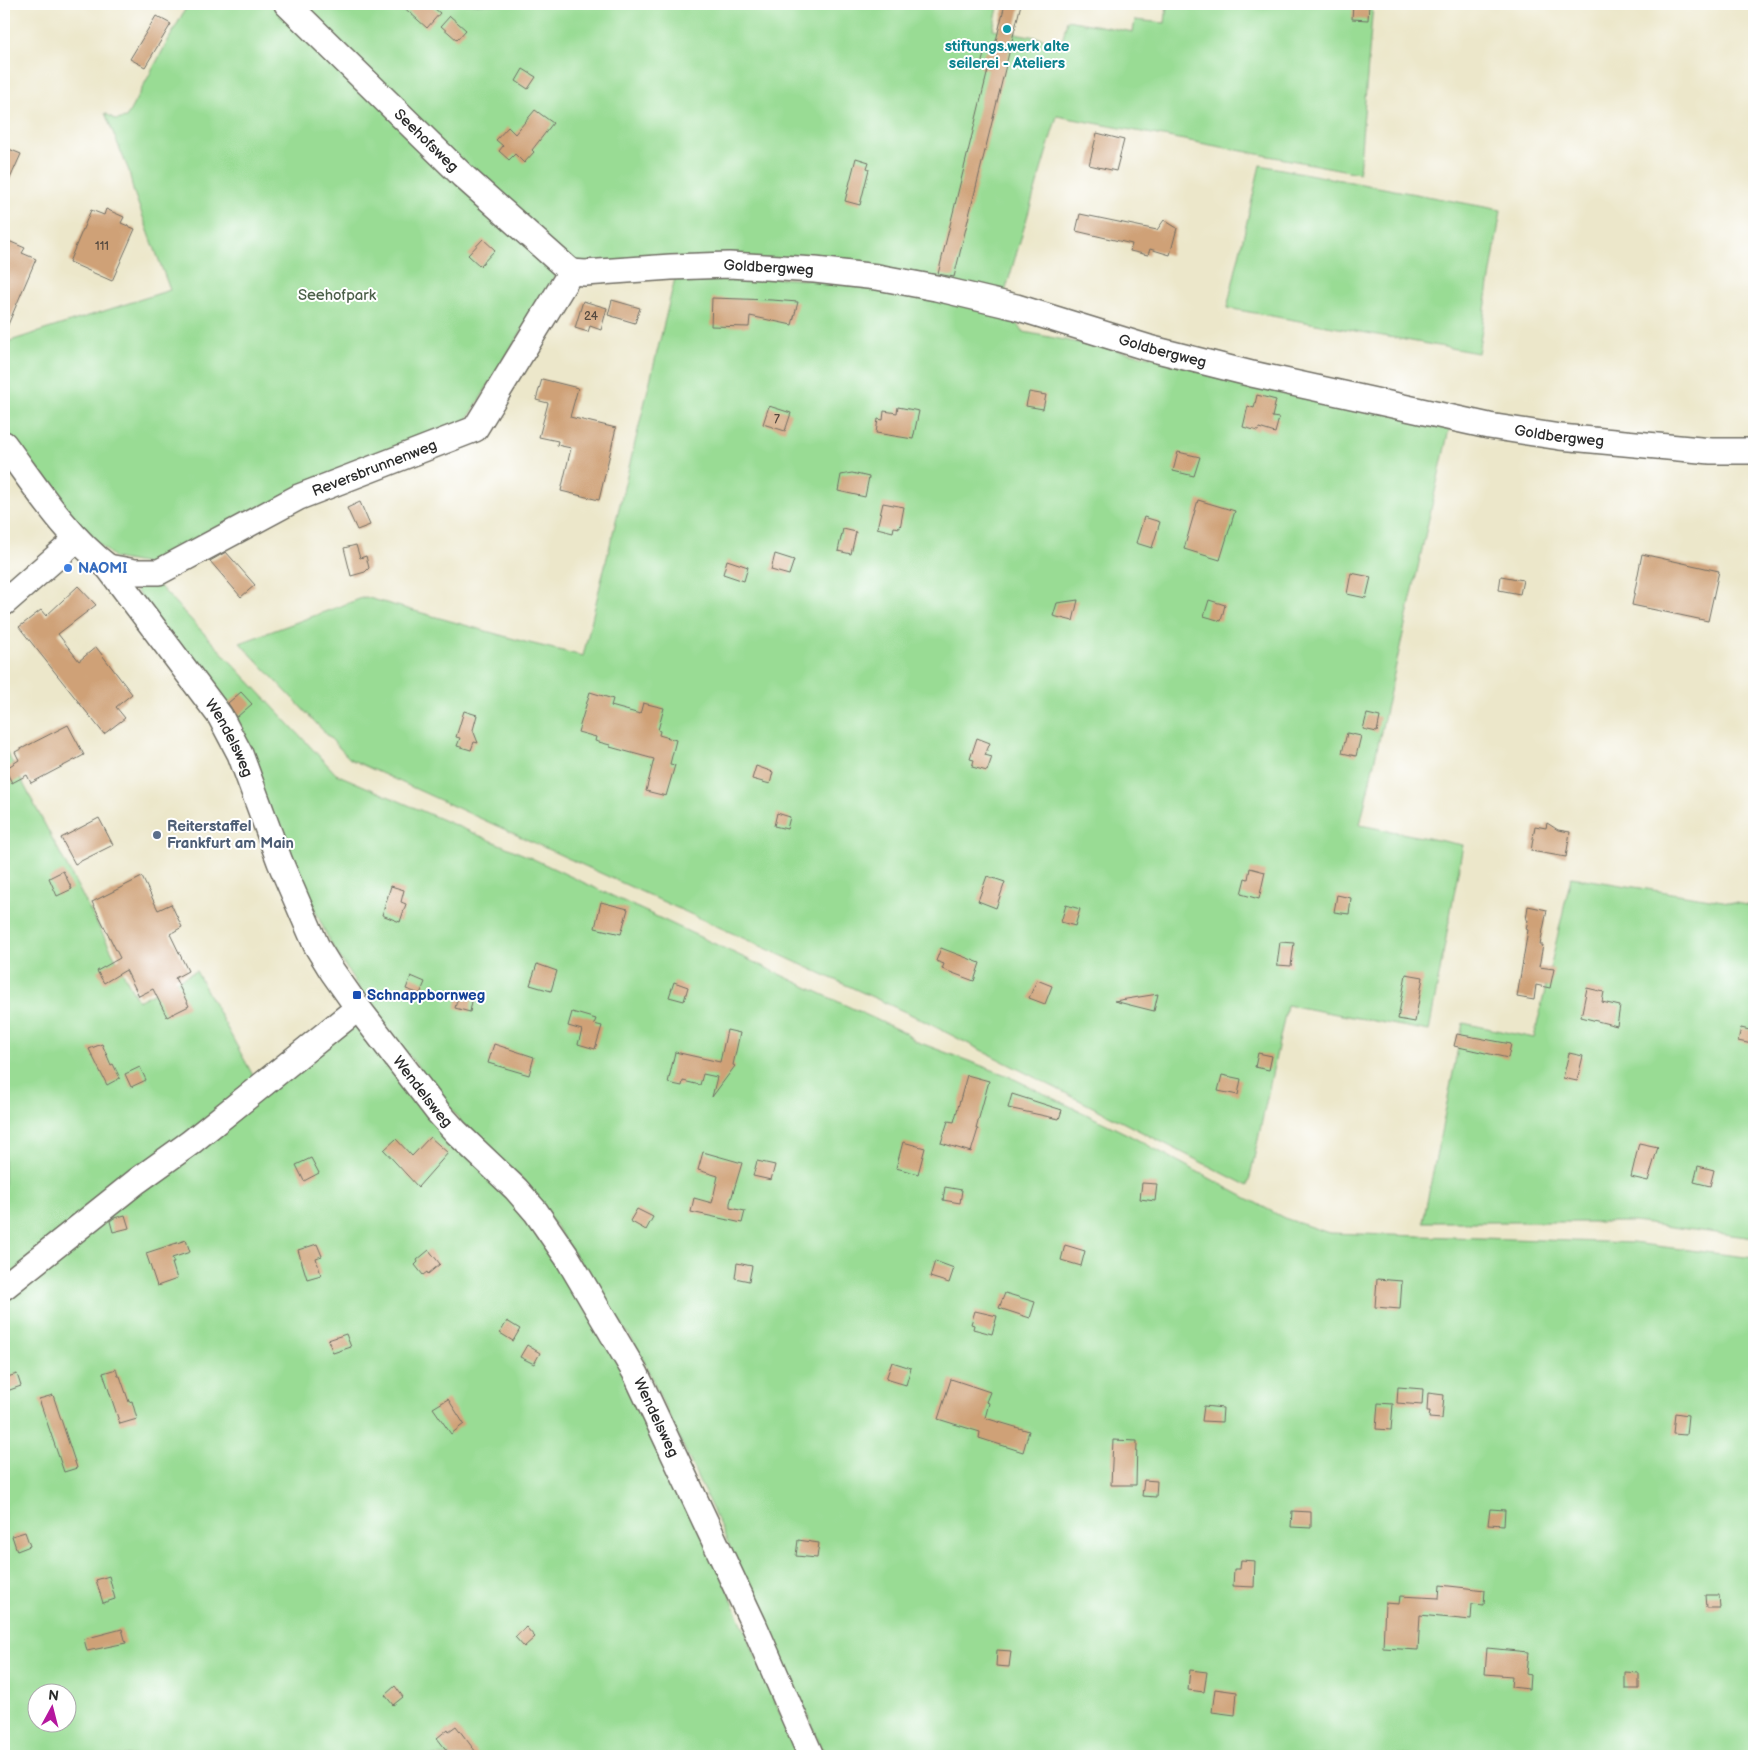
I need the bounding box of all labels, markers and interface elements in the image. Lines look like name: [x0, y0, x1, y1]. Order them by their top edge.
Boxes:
marker: stiftungs.werk alte seilerei - Ateliers: [1001, 23, 1013, 35]
place label: stiftungs.werk alte seilerei - Ateliers: [945, 37, 1070, 73]
street label: Seehofsweg: [390, 105, 462, 176]
house number: 111: [95, 239, 109, 254]
street label: Goldbergweg: [723, 256, 814, 280]
park label: Seehofpark: [298, 286, 377, 305]
house number: 24: [584, 309, 599, 324]
street label: Goldbergweg: [1116, 330, 1208, 372]
house number: 7: [774, 412, 780, 427]
street label: Goldbergweg: [1513, 421, 1605, 451]
street label: Reversbrunnenweg: [309, 436, 440, 501]
place label: NAOMI: [78, 559, 127, 578]
marker: NAOMI: [62, 562, 74, 574]
street label: Wendelsweg: [201, 695, 257, 780]
place label: Reiterstaffel Frankfurt am Main: [167, 817, 294, 853]
marker: Reiterstaffel Frankfurt am Main: [151, 829, 163, 841]
place label: Schnappbornweg: [367, 986, 485, 1005]
marker: Schnappbornweg: [351, 989, 363, 1001]
street label: Wendelsweg: [388, 1052, 456, 1132]
street label: Wendelsweg: [629, 1375, 683, 1460]
north arrow: [28, 1682, 78, 1732]
text: N: [47, 1687, 60, 1705]

